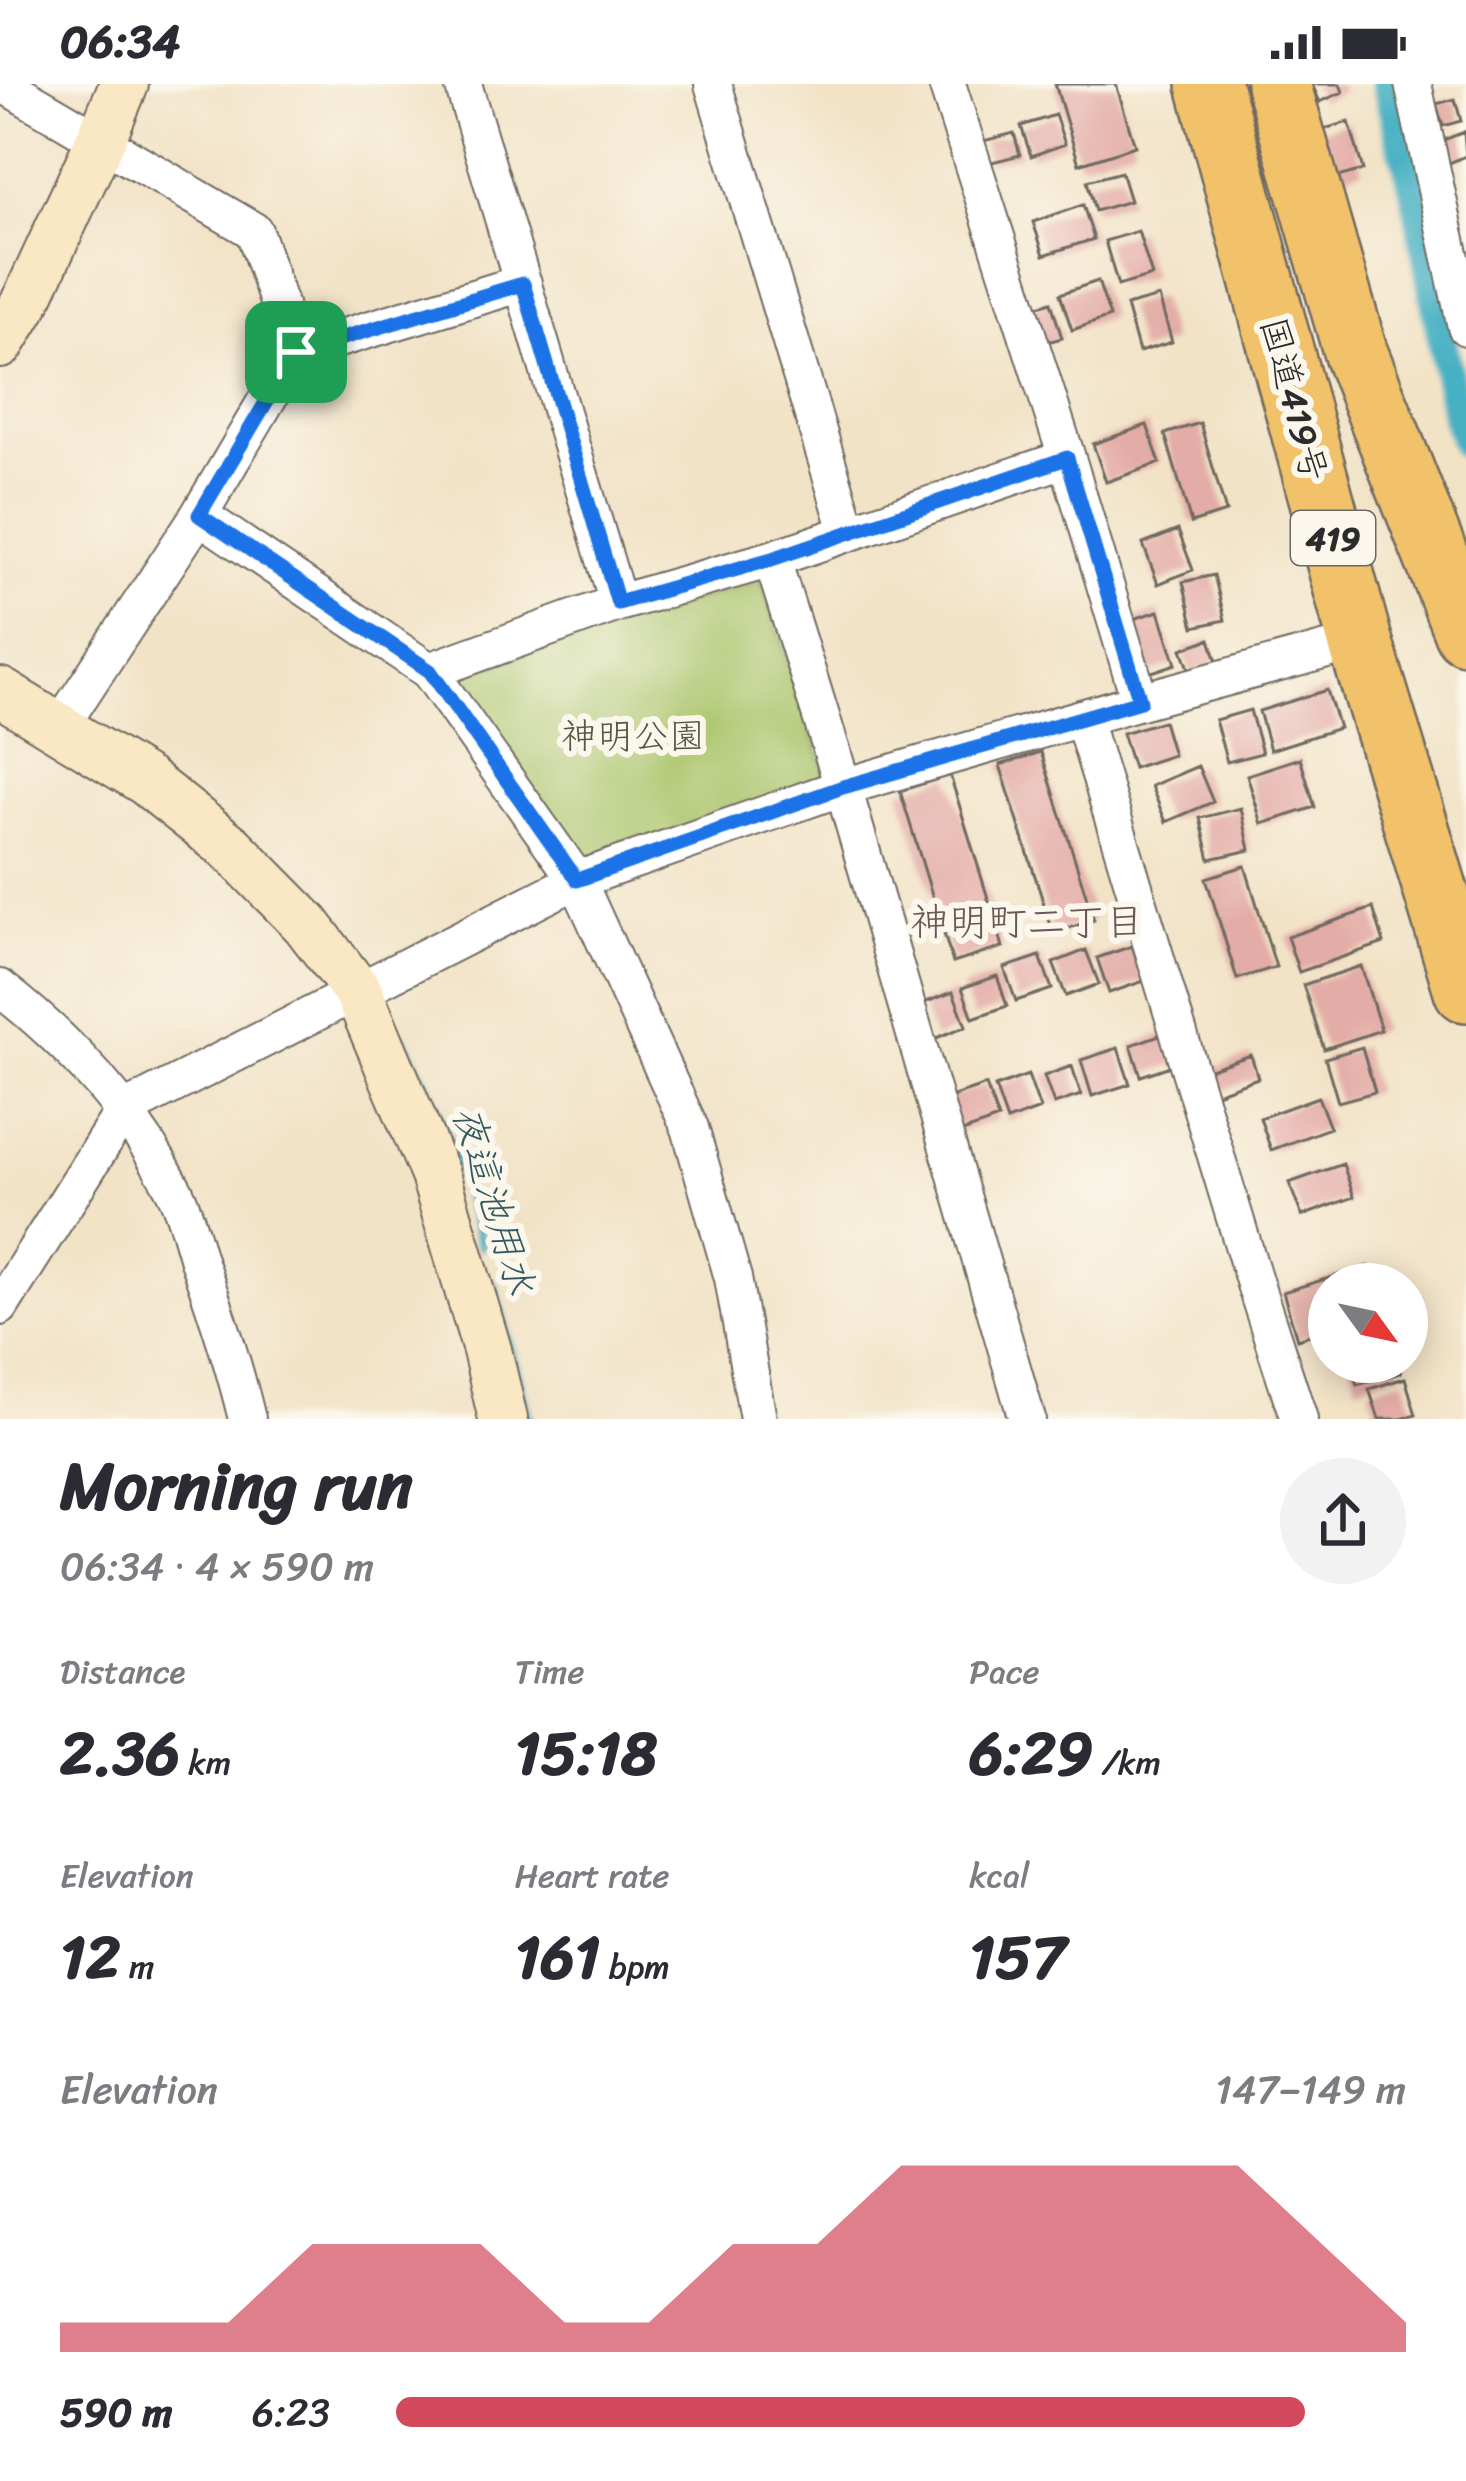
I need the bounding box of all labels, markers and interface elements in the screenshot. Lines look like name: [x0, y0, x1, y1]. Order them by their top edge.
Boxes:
text: 06:34: [60, 2, 180, 82]
pin: [245, 301, 347, 403]
street label: 国道419号: [1241, 310, 1347, 489]
icon: arrive: [263, 319, 329, 385]
road number: 419: [1291, 511, 1375, 565]
park label: 神明公園: [561, 704, 705, 768]
district label: 神明町二丁目: [910, 887, 1144, 956]
water label: 夜這池用水: [433, 1097, 556, 1303]
north arrow: [1308, 1263, 1428, 1383]
map controls: [1308, 1263, 1428, 1383]
text: Morning run: [60, 1428, 413, 1545]
button: share: [1280, 1458, 1406, 1584]
text: 06:34 · 4 × 590 m: [60, 1532, 374, 1601]
text: Distance: [60, 1643, 185, 1701]
text: Time: [515, 1643, 584, 1701]
text: Pace: [969, 1643, 1039, 1701]
text: 2.36: [60, 1701, 180, 1807]
text: 15:18: [515, 1701, 657, 1807]
text: 6:29: [969, 1701, 1093, 1807]
text: km: [180, 1734, 231, 1792]
text: /km: [1093, 1734, 1161, 1792]
text: Elevation: [60, 1847, 194, 1905]
text: Heart rate: [515, 1847, 670, 1905]
text: kcal: [969, 1847, 1029, 1905]
text: 12: [60, 1905, 120, 2011]
text: 161: [515, 1905, 600, 2011]
text: 157: [969, 1905, 1066, 2011]
text: m: [120, 1938, 154, 1996]
text: bpm: [600, 1938, 670, 1996]
text: Elevation: [60, 2055, 218, 2124]
text: 147–149 m: [1215, 2055, 1406, 2124]
text: 590 m: [60, 2378, 173, 2447]
text: 6:23: [252, 2378, 330, 2447]

